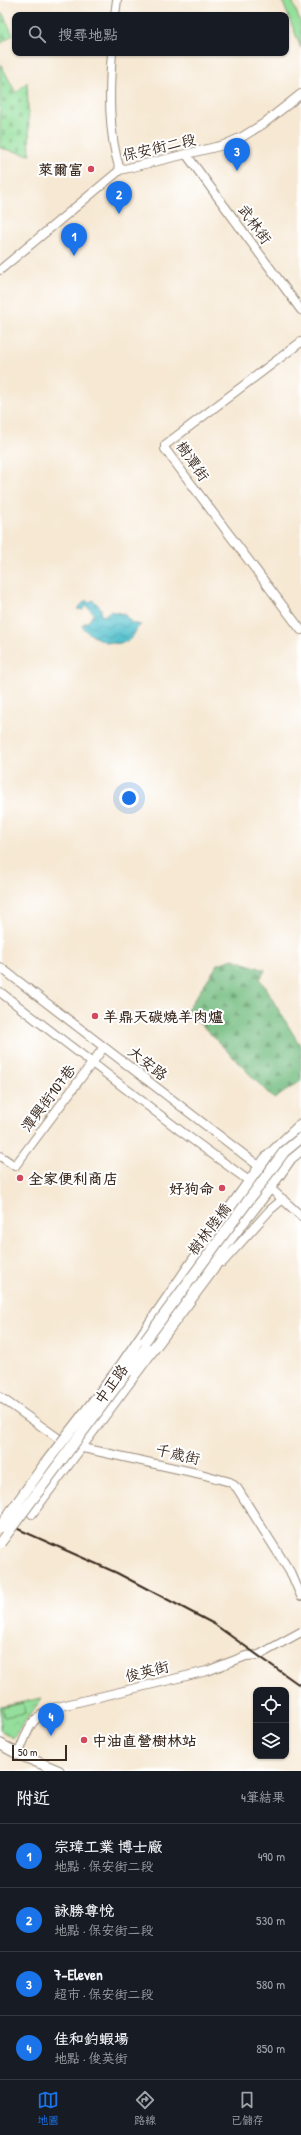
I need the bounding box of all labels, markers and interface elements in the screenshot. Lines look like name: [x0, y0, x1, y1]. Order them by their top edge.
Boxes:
search box: [12, 12, 289, 56]
icon: search: [26, 23, 48, 45]
text: 搜尋地點: [58, 24, 118, 45]
street label: 保安街二段: [120, 128, 198, 166]
pin: 3: [224, 138, 250, 171]
place label: 萊爾富: [38, 159, 83, 180]
marker: 萊爾富: [86, 164, 96, 174]
pin: 2: [106, 181, 132, 214]
street label: 武林街: [233, 200, 277, 248]
pin: 1: [61, 223, 87, 256]
street label: 樹潭街: [171, 437, 215, 485]
your location: [119, 788, 139, 808]
place label: 羊鼎天碳燒羊肉爐: [103, 1006, 224, 1027]
marker: 羊鼎天碳燒羊肉爐: [90, 1011, 100, 1021]
street label: 大安路: [124, 1041, 172, 1085]
street label: 潭興街107巷: [16, 1060, 80, 1136]
place label: 全家便利商店: [28, 1168, 118, 1189]
marker: 全家便利商店: [15, 1173, 25, 1183]
place label: 好狗命: [169, 1178, 214, 1199]
marker: 好狗命: [217, 1183, 227, 1193]
street label: 樹林陸橋: [183, 1199, 235, 1259]
street label: 中正路: [89, 1360, 133, 1408]
street label: 千歲街: [154, 1439, 202, 1469]
street label: 俊英街: [123, 1655, 171, 1687]
map controls: [253, 1687, 289, 1759]
button: locate: [253, 1687, 289, 1723]
pin: 4: [38, 1703, 64, 1736]
button: layers: [253, 1723, 289, 1759]
place label: 中油直營樹林站: [92, 1730, 197, 1751]
marker: 中油直營樹林站: [79, 1735, 89, 1745]
scale bar: [12, 1743, 67, 1762]
text: 50 m: [18, 1745, 38, 1759]
text: 附近: [16, 1786, 50, 1809]
text: 4筆結果: [241, 1788, 285, 1806]
text: 宗瑋工業 博士廠: [54, 1836, 162, 1857]
text: 1: [27, 1847, 31, 1865]
text: 490 m: [258, 1847, 285, 1865]
text: 地點 · 保安街二段: [54, 1857, 154, 1875]
text: 詠勝尊悅: [54, 1900, 114, 1921]
text: 2: [26, 1911, 32, 1929]
text: 530 m: [256, 1911, 285, 1929]
text: 地點 · 保安街二段: [54, 1921, 154, 1939]
text: 7-Eleven: [54, 1964, 103, 1985]
text: 3: [26, 1975, 32, 1993]
text: 580 m: [256, 1975, 285, 1993]
text: 超市 · 保安街二段: [54, 1985, 154, 2003]
text: 佳和釣蝦場: [54, 2028, 129, 2049]
text: 4: [27, 2039, 31, 2057]
text: 850 m: [256, 2039, 285, 2057]
text: 地點 · 俊英街: [54, 2049, 128, 2067]
tab: 地圖: [37, 2089, 59, 2127]
tab: 路線: [134, 2089, 156, 2127]
tab: 已儲存: [231, 2089, 264, 2127]

